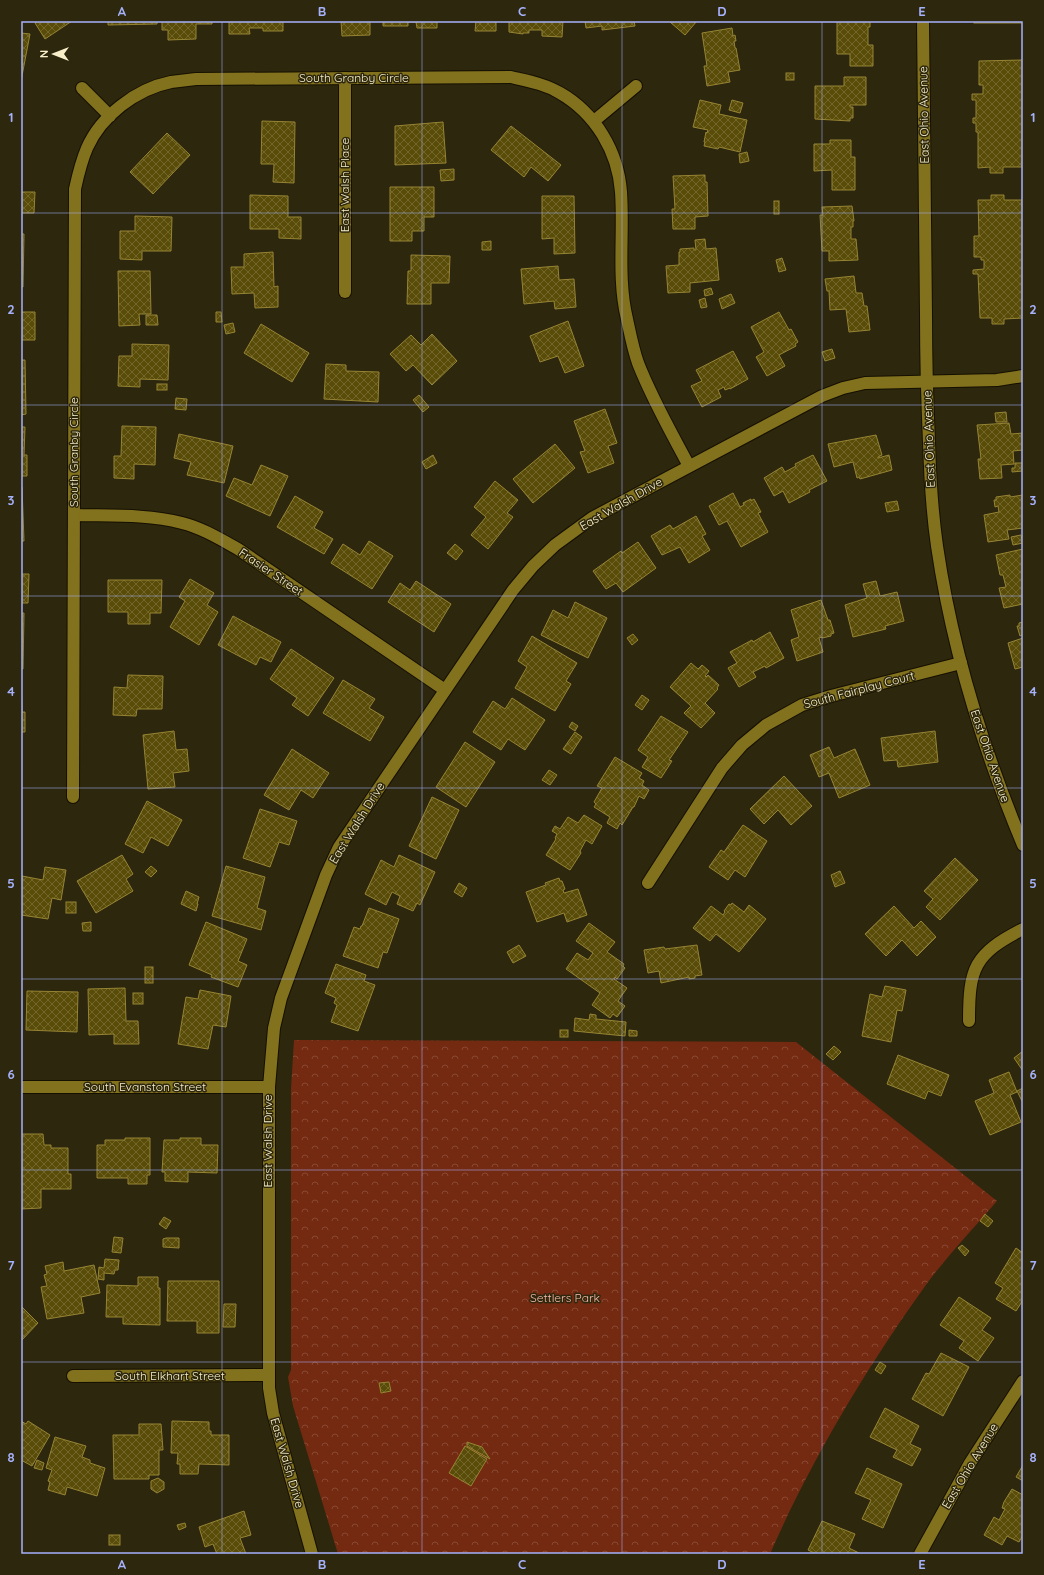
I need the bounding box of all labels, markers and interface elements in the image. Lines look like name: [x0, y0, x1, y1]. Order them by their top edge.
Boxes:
text: A: [118, 3, 127, 19]
text: B: [318, 3, 326, 19]
text: C: [518, 3, 526, 19]
text: D: [717, 3, 727, 19]
text: E: [918, 3, 926, 19]
north arrow: [34, 34, 74, 74]
text: N: [37, 50, 51, 58]
street label: East Ohio Avenue: [915, 66, 932, 164]
street label: South Granby Circle: [299, 70, 409, 85]
text: 1: [8, 109, 14, 125]
text: 1: [1030, 109, 1036, 125]
street label: East Walsh Place: [337, 138, 352, 232]
text: 2: [7, 301, 15, 317]
text: 2: [1029, 301, 1037, 317]
street label: East Ohio Avenue: [919, 390, 938, 488]
street label: South Granby Circle: [66, 397, 81, 507]
street label: East Walsh Drive: [577, 474, 665, 533]
text: 3: [8, 492, 15, 508]
text: 3: [1030, 492, 1037, 508]
street label: Frasier Street: [236, 545, 306, 599]
street label: South Fairplay Court: [802, 668, 916, 712]
text: 4: [7, 683, 15, 699]
text: 4: [1029, 683, 1037, 699]
street label: East Ohio Avenue: [968, 707, 1013, 804]
street label: East Walsh Drive: [326, 779, 388, 866]
text: 5: [7, 875, 15, 891]
text: 5: [1029, 875, 1037, 891]
text: 6: [7, 1066, 15, 1082]
text: 6: [1029, 1066, 1037, 1082]
street label: South Evanston Street: [84, 1079, 206, 1094]
street label: East Walsh Drive: [260, 1094, 275, 1188]
text: 7: [7, 1257, 15, 1273]
text: 7: [1029, 1257, 1037, 1273]
park label: Settlers Park: [530, 1290, 600, 1305]
street label: South Elkhart Street: [115, 1368, 225, 1383]
street label: East Walsh Drive: [267, 1416, 308, 1510]
street label: East Ohio Avenue: [938, 1420, 1001, 1511]
text: 8: [7, 1449, 15, 1465]
text: 8: [1029, 1449, 1037, 1465]
text: A: [118, 1556, 127, 1572]
text: B: [318, 1556, 326, 1572]
text: C: [518, 1556, 526, 1572]
text: D: [717, 1556, 727, 1572]
text: E: [918, 1556, 926, 1572]

